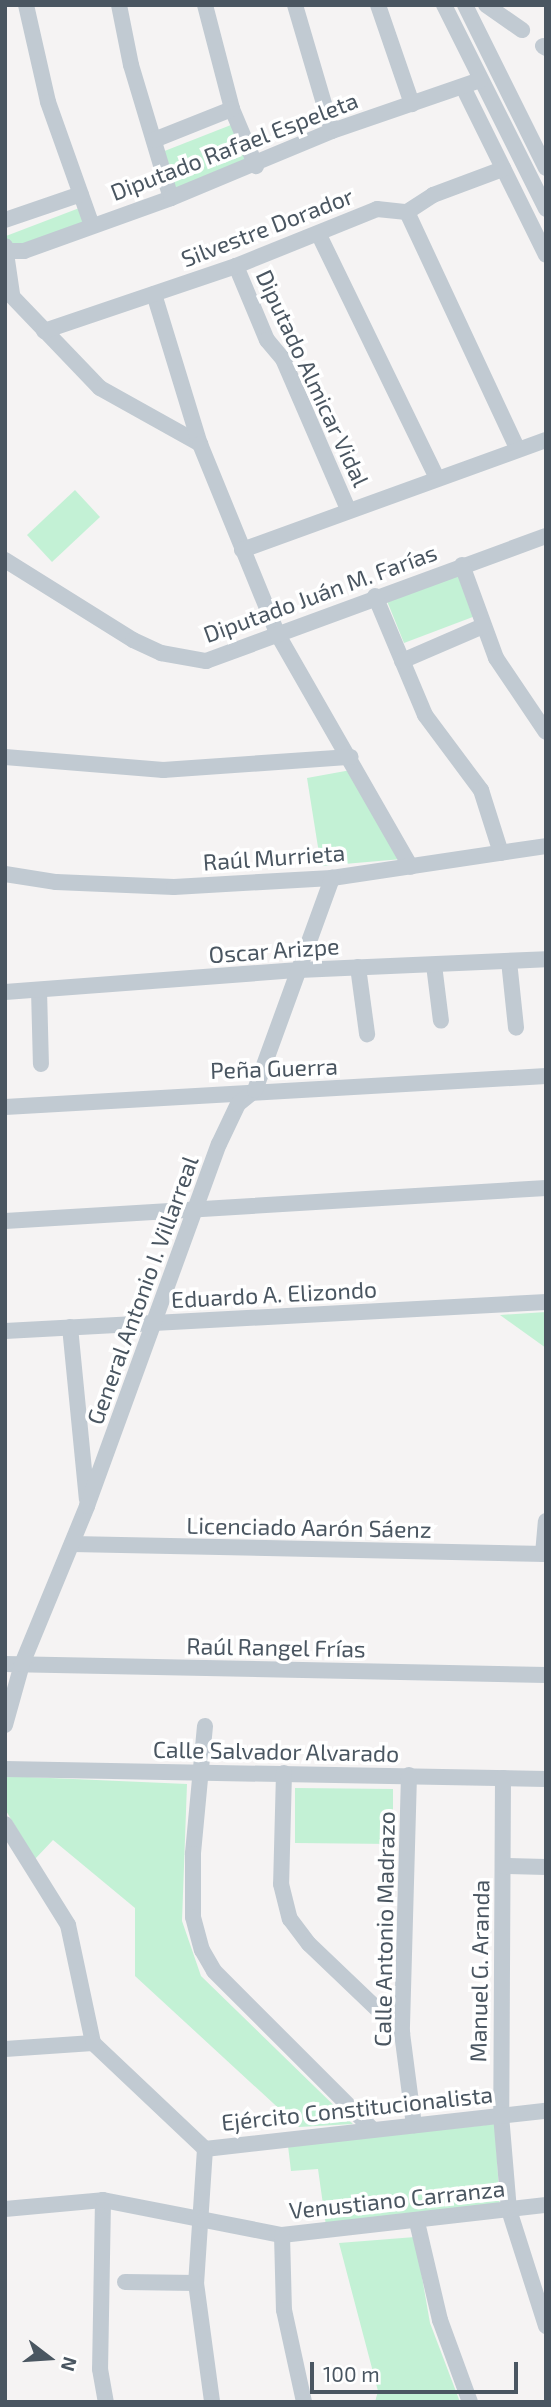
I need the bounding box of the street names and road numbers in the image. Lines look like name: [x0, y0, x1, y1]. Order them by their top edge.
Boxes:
street label: Diputado Rafael Espeleta: [106, 86, 362, 206]
street label: Silvestre Dorador: [177, 182, 357, 272]
street label: Diputado Almicar Vidal: [250, 264, 376, 492]
street label: Diputado Juán M. Farías: [199, 538, 441, 648]
street label: Raúl Murrieta: [202, 838, 346, 876]
street label: Oscar Arizpe: [207, 932, 341, 968]
street label: Peña Guerra: [210, 1052, 338, 1084]
street label: General Antonio I. Villarreal: [80, 1151, 204, 1429]
street label: Eduardo A. Elizondo: [170, 1275, 378, 1313]
street label: Licenciado Aarón Sáenz: [186, 1511, 432, 1543]
street label: Raúl Rangel Frías: [186, 1632, 366, 1662]
street label: Calle Salvador Alvarado: [152, 1735, 400, 1767]
street label: Calle Antonio Madrazo: [368, 1811, 400, 2047]
street label: Manuel G. Aranda: [464, 1879, 494, 2063]
street label: Ejército Constitucionalista: [220, 2080, 494, 2136]
street label: Venustiano Carranza: [288, 2174, 506, 2224]

